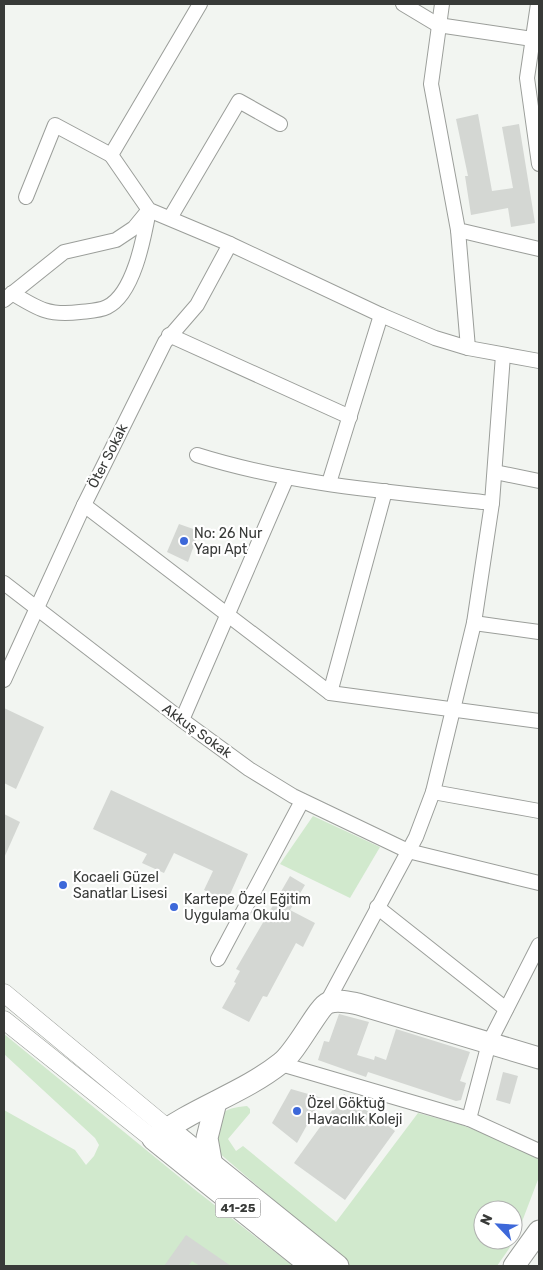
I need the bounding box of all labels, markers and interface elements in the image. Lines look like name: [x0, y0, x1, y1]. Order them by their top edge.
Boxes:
street label: Öter Sokak: [85, 420, 132, 491]
place label: No: 26 Nur Yapı Apt: [194, 525, 263, 558]
marker: No: 26 Nur Yapı Apt: [178, 535, 190, 547]
street label: Akkuş Sokak: [159, 700, 236, 762]
place label: Kocaeli Güzel Sanatlar Lisesi: [73, 869, 167, 902]
marker: Kocaeli Güzel Sanatlar Lisesi: [57, 879, 69, 891]
place label: Kartepe Özel Eğitim Uygulama Okulu: [184, 891, 311, 924]
marker: Kartepe Özel Eğitim Uygulama Okulu: [168, 901, 180, 913]
place label: Özel Göktuğ Havacılık Koleji: [307, 1095, 402, 1128]
marker: Özel Göktuğ Havacılık Koleji: [291, 1105, 303, 1117]
road number: 41-25: [216, 1198, 260, 1218]
north arrow: [473, 1200, 523, 1250]
text: N: [477, 1212, 497, 1228]

